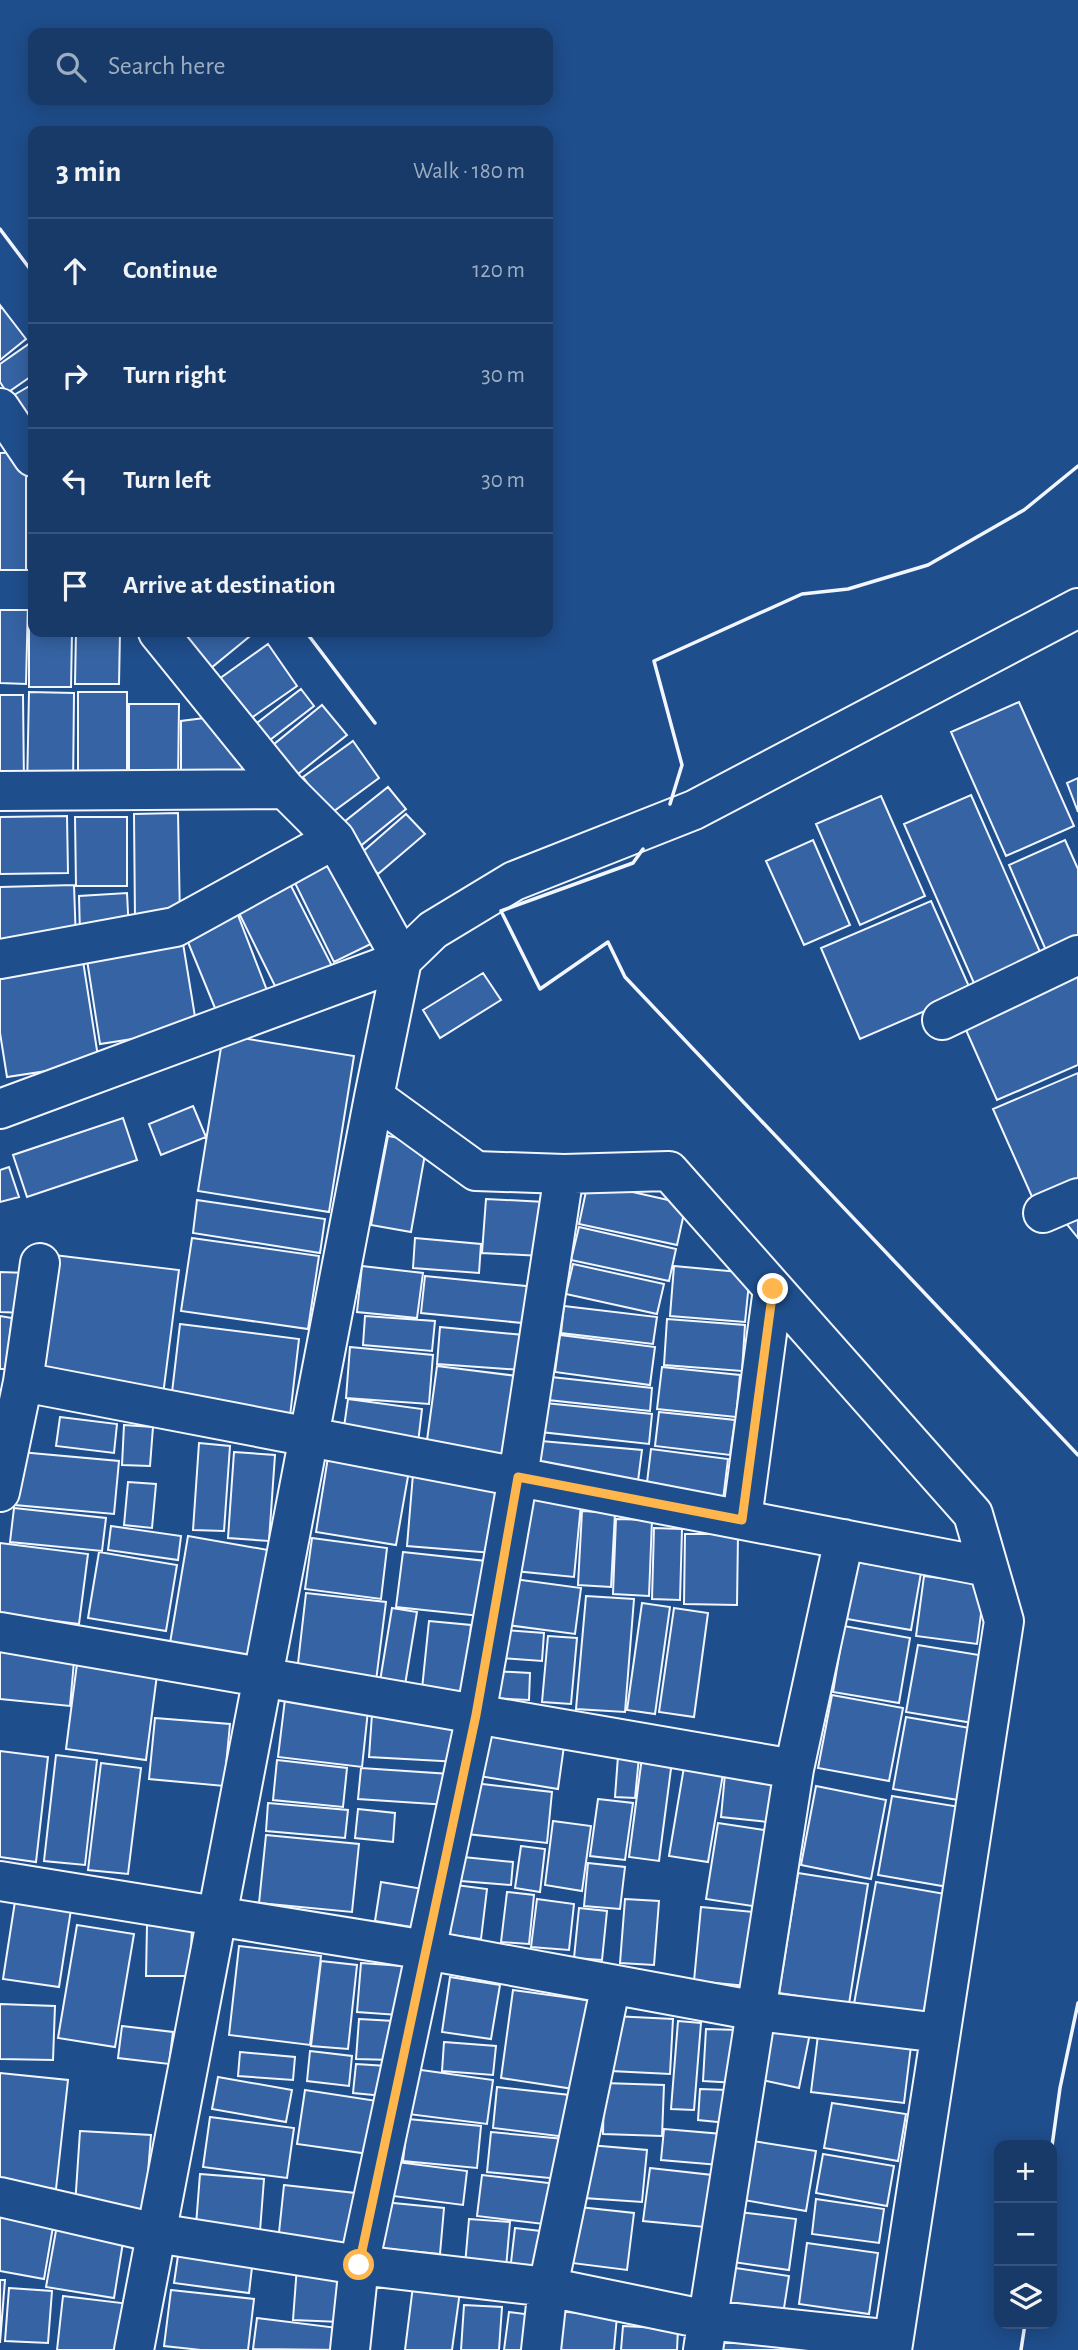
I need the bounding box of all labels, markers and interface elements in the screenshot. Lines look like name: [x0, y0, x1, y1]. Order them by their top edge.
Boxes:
search box: [28, 28, 553, 105]
icon: search: [52, 48, 90, 86]
text: Search here: [108, 53, 226, 79]
text: 3 min: [56, 157, 121, 187]
text: Walk · 180 m: [413, 160, 525, 183]
icon: ahead: [56, 252, 94, 290]
text: Continue: [123, 257, 218, 283]
text: 120 m: [472, 259, 525, 282]
icon: right: [56, 357, 94, 395]
text: Turn right: [123, 362, 226, 388]
text: 30 m: [481, 364, 525, 387]
icon: left: [56, 462, 94, 500]
text: Turn left: [123, 467, 211, 493]
text: 30 m: [481, 469, 525, 492]
icon: arrive: [56, 567, 94, 605]
text: Arrive at destination: [123, 572, 336, 598]
route end: [757, 1273, 788, 1304]
map controls: [994, 2140, 1057, 2329]
button: +: [994, 2140, 1057, 2203]
button: −: [994, 2203, 1057, 2266]
route start: [343, 2249, 374, 2280]
button: layers: [994, 2266, 1057, 2329]

